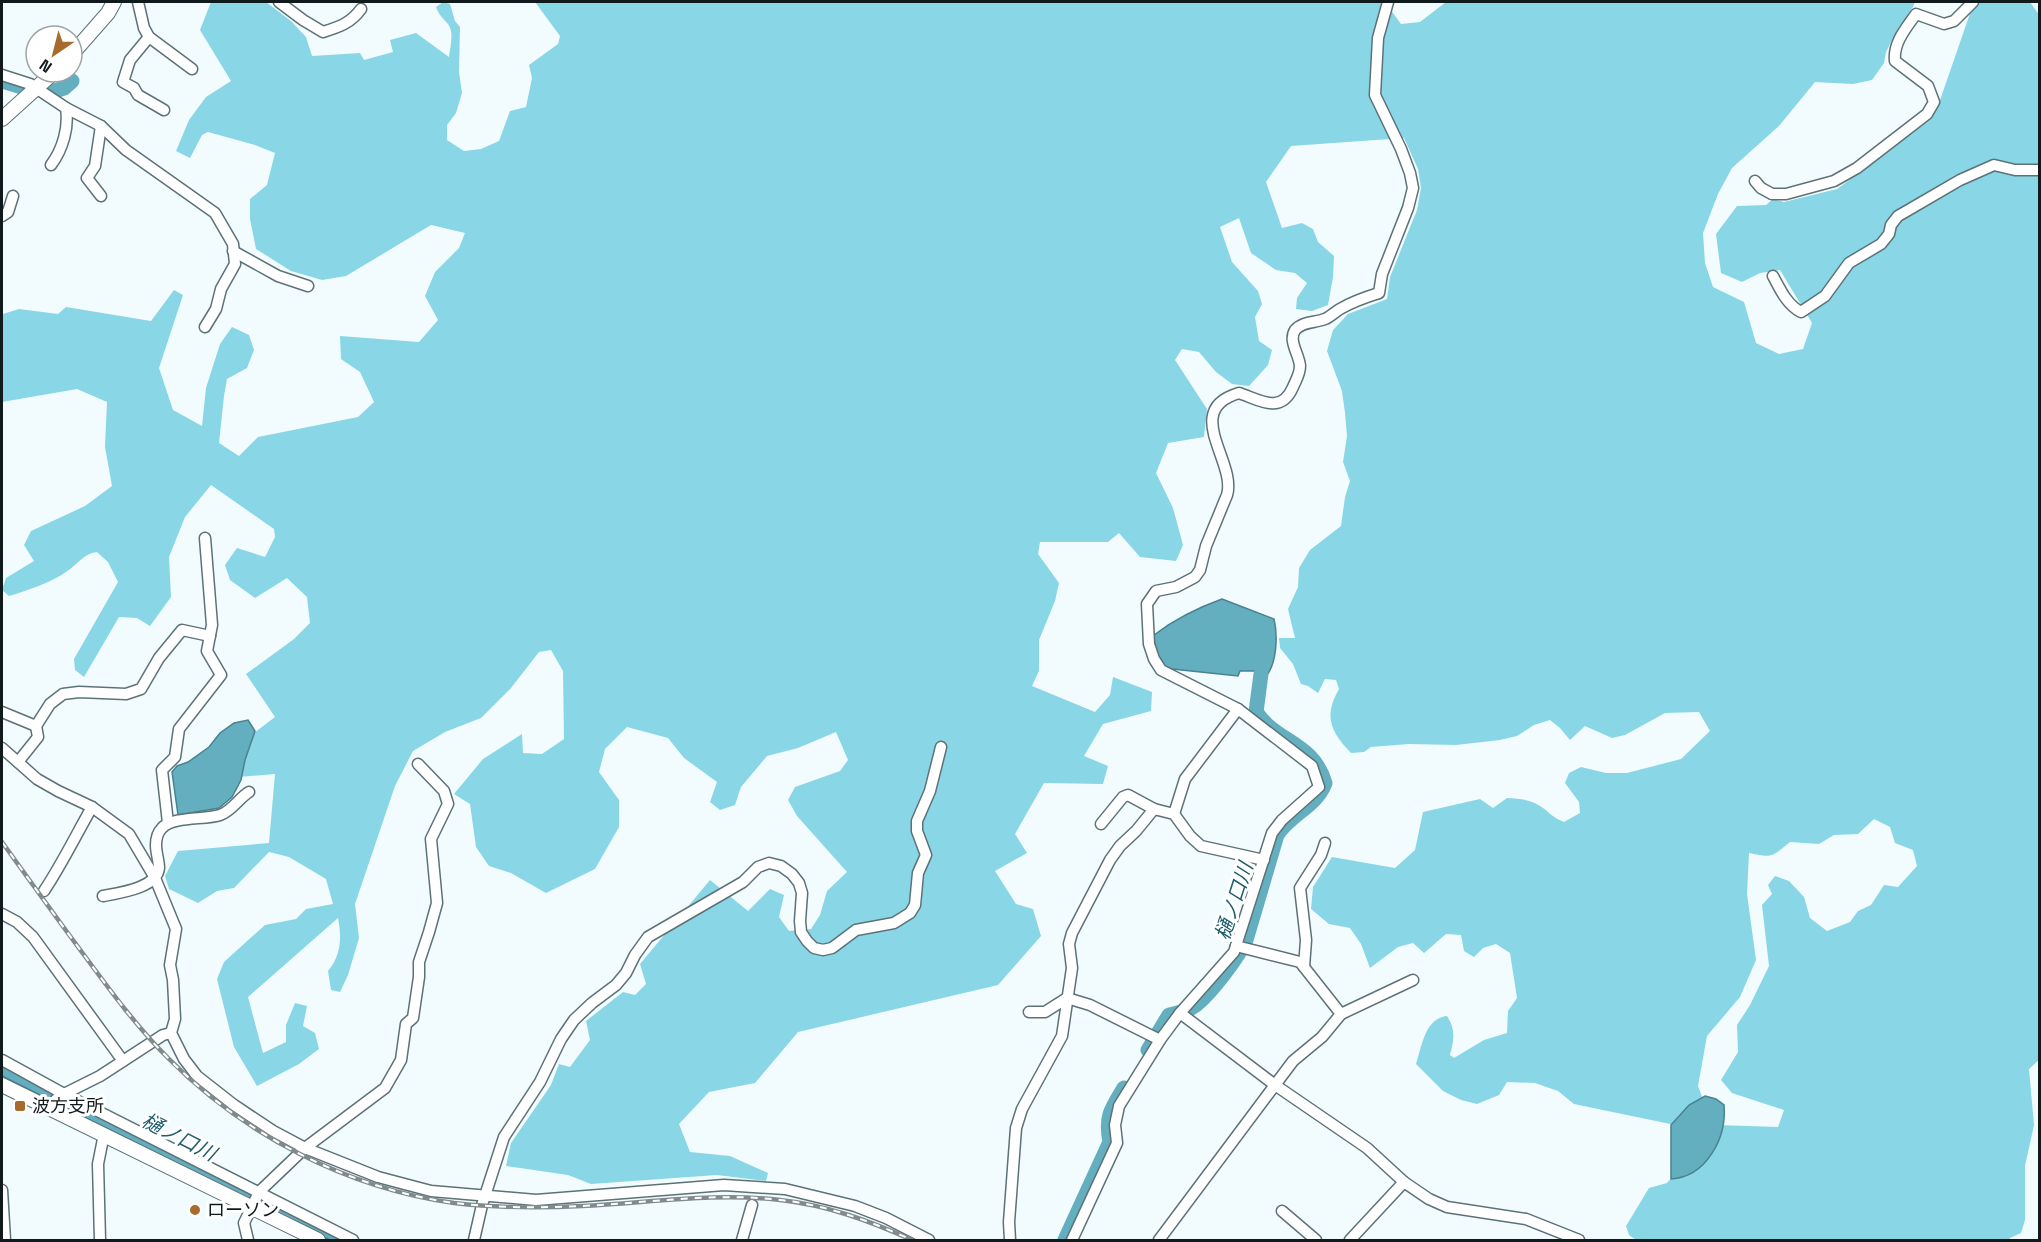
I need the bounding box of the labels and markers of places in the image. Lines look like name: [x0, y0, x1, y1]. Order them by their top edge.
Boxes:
place label: 波方支所: [32, 1094, 104, 1117]
marker: 波方支所: [13, 1099, 27, 1113]
place label: ローソン: [207, 1198, 279, 1221]
marker: ローソン: [188, 1203, 202, 1217]

